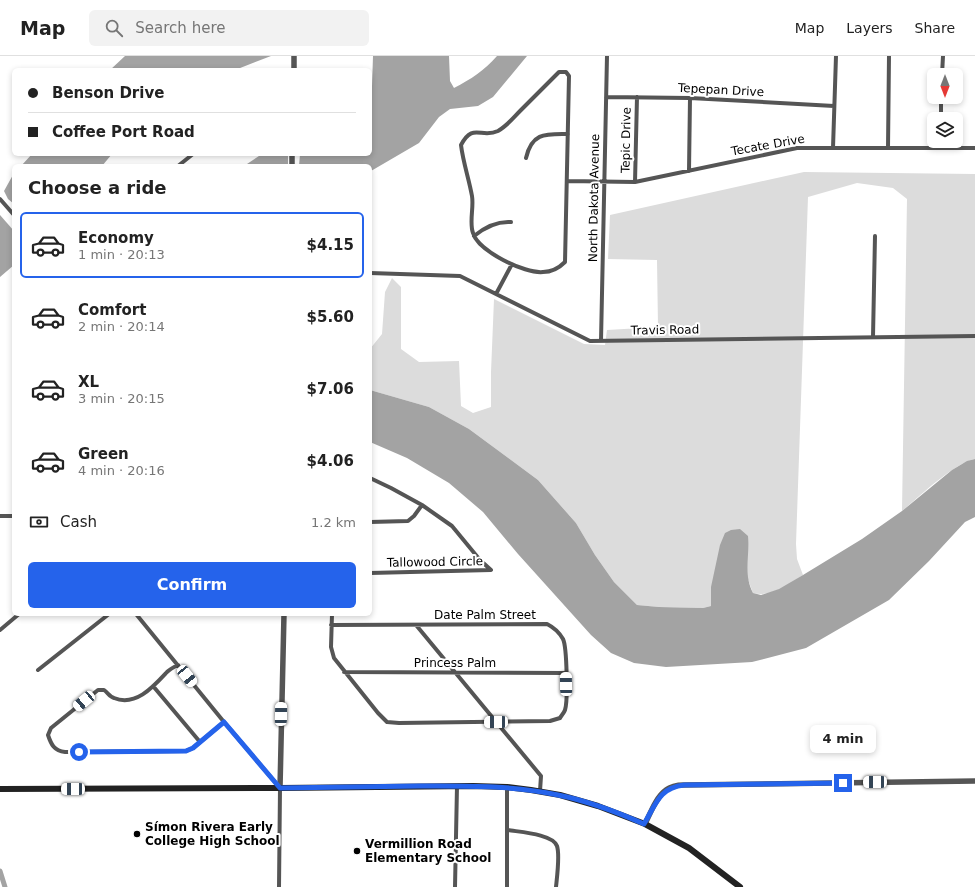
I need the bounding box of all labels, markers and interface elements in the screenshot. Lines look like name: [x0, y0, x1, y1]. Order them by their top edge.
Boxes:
search box: [89, 10, 369, 46]
text: Map: [20, 17, 65, 39]
icon: search: [103, 17, 125, 39]
text: Search here: [135, 19, 225, 37]
text: Map: [795, 20, 824, 36]
text: Layers: [846, 20, 893, 36]
text: Share: [915, 20, 955, 36]
north arrow: [927, 68, 963, 104]
map controls: [927, 68, 963, 148]
street label: Tepepan Drive: [677, 81, 764, 99]
text: Benson Drive: [52, 84, 164, 102]
street label: Tepic Drive: [618, 107, 634, 174]
button: layers: [927, 112, 963, 148]
text: Coffee Port Road: [52, 123, 195, 141]
street label: Tecate Drive: [729, 132, 806, 159]
street label: North Dakota Avenue: [586, 134, 602, 262]
text: Choose a ride: [28, 177, 167, 198]
icon: car: [30, 227, 66, 263]
text: Economy: [78, 229, 154, 247]
text: $4.15: [307, 236, 354, 254]
text: 1 min · 20:13: [78, 247, 165, 262]
icon: car: [30, 299, 66, 335]
text: Comfort: [78, 301, 146, 319]
text: $5.60: [307, 308, 354, 326]
text: 2 min · 20:14: [78, 319, 165, 334]
street label: Travis Road: [630, 322, 699, 338]
icon: car: [30, 371, 66, 407]
text: XL: [78, 373, 99, 391]
text: $7.06: [307, 380, 354, 398]
text: 3 min · 20:15: [78, 391, 165, 406]
icon: car: [30, 443, 66, 479]
text: Green: [78, 445, 129, 463]
text: $4.06: [307, 452, 354, 470]
text: 4 min · 20:16: [78, 463, 165, 478]
icon: cash: [28, 511, 50, 533]
text: Cash: [60, 513, 97, 531]
text: 1.2 km: [311, 515, 356, 530]
street label: Tallowood Circle: [386, 554, 483, 570]
button: Confirm: [28, 562, 356, 608]
street label: Date Palm Street: [434, 608, 536, 622]
street label: Princess Palm: [414, 656, 496, 670]
car: [175, 663, 199, 689]
car: [560, 672, 572, 696]
car: [71, 689, 97, 713]
car: [275, 702, 287, 726]
car: [484, 716, 508, 728]
callout: 4 min: [810, 725, 876, 753]
text: 4 min: [823, 731, 863, 746]
route start: [70, 743, 88, 761]
route end: [834, 774, 852, 792]
car: [863, 776, 887, 788]
car: [61, 783, 85, 795]
place label: Símon Rivera Early College High School: [145, 820, 280, 848]
marker: Símon Rivera Early College High School: [132, 829, 142, 839]
place label: Vermillion Road Elementary School: [365, 837, 491, 865]
marker: Vermillion Road Elementary School: [352, 846, 362, 856]

